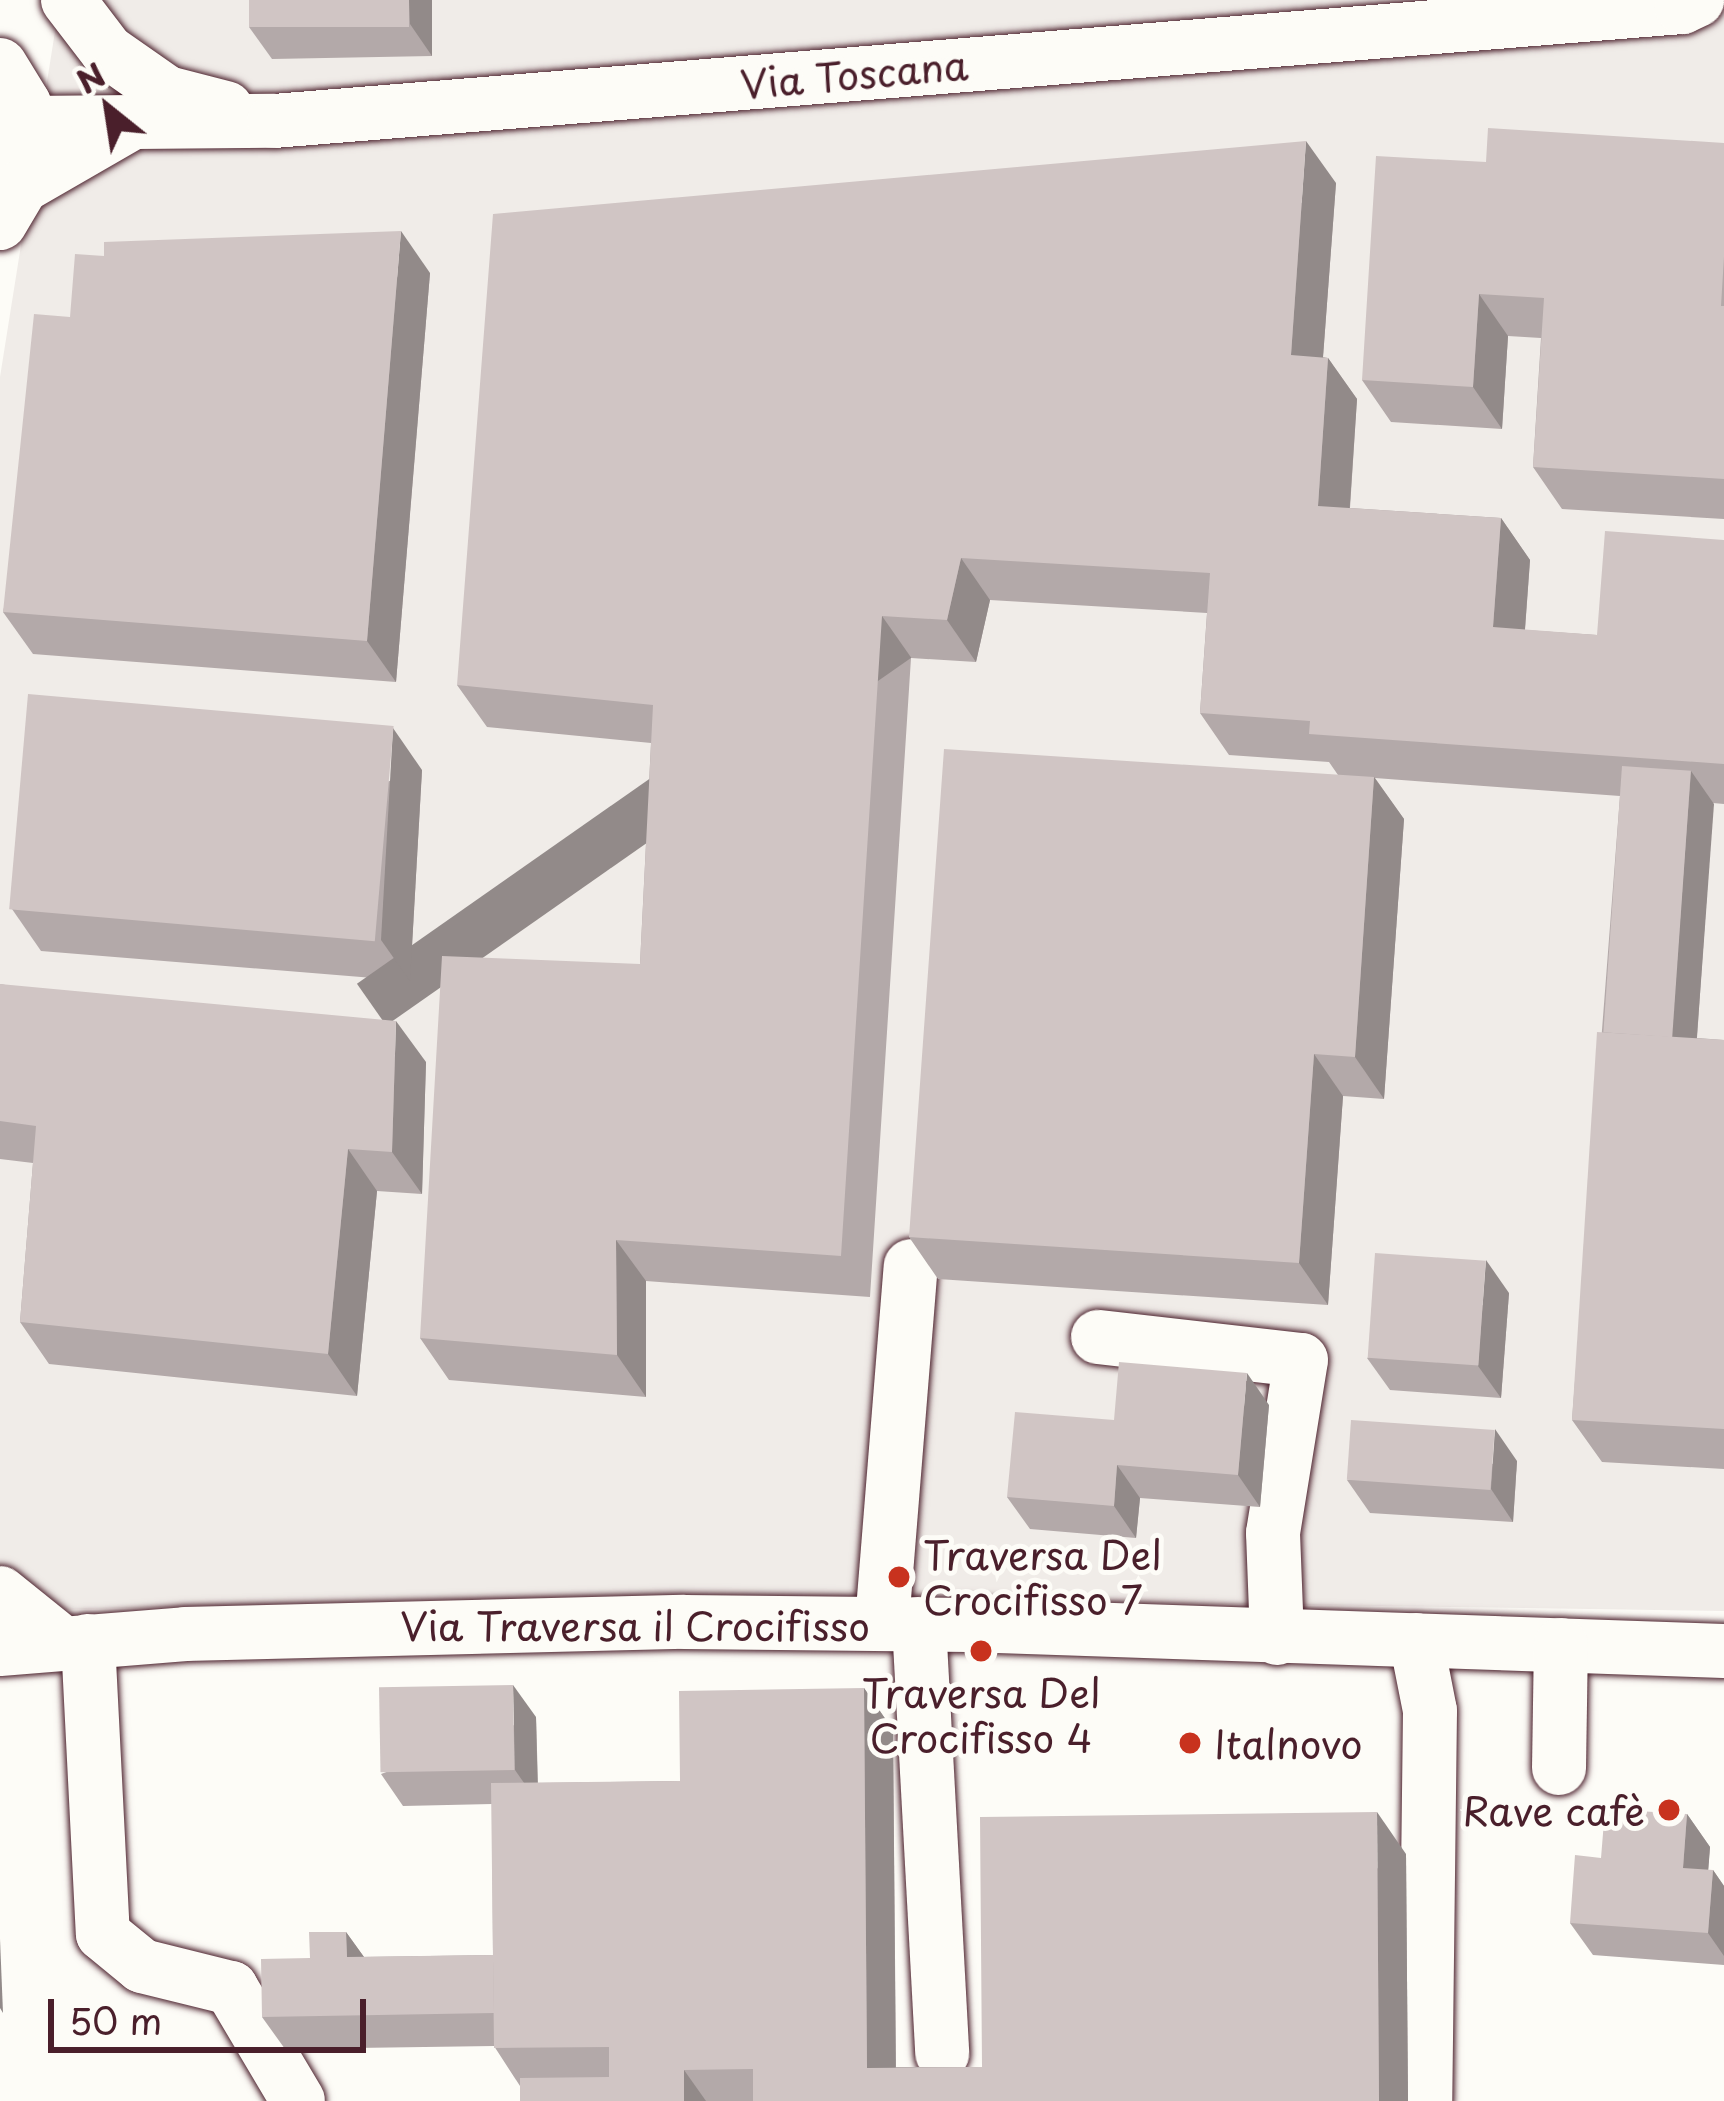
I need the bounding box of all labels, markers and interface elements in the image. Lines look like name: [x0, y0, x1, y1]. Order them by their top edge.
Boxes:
street label: Via Toscana: [739, 41, 969, 107]
north arrow: [48, 48, 168, 168]
text: N: [66, 49, 114, 105]
place label: Traversa Del Crocifisso 7: [923, 1532, 1164, 1623]
marker: Traversa Del Crocifisso 7: [886, 1564, 912, 1590]
street label: Via Traversa il Crocifisso: [399, 1602, 871, 1648]
marker: Traversa Del Crocifisso 4: [968, 1638, 994, 1664]
place label: Traversa Del Crocifisso 4: [861, 1670, 1101, 1761]
place label: Italnovo: [1214, 1720, 1363, 1766]
marker: Italnovo: [1177, 1730, 1203, 1756]
place label: Rave cafè: [1463, 1787, 1645, 1833]
marker: Rave cafè: [1656, 1797, 1682, 1823]
scale bar: [54, 1975, 372, 2049]
text: 50 m: [69, 1993, 162, 2047]

